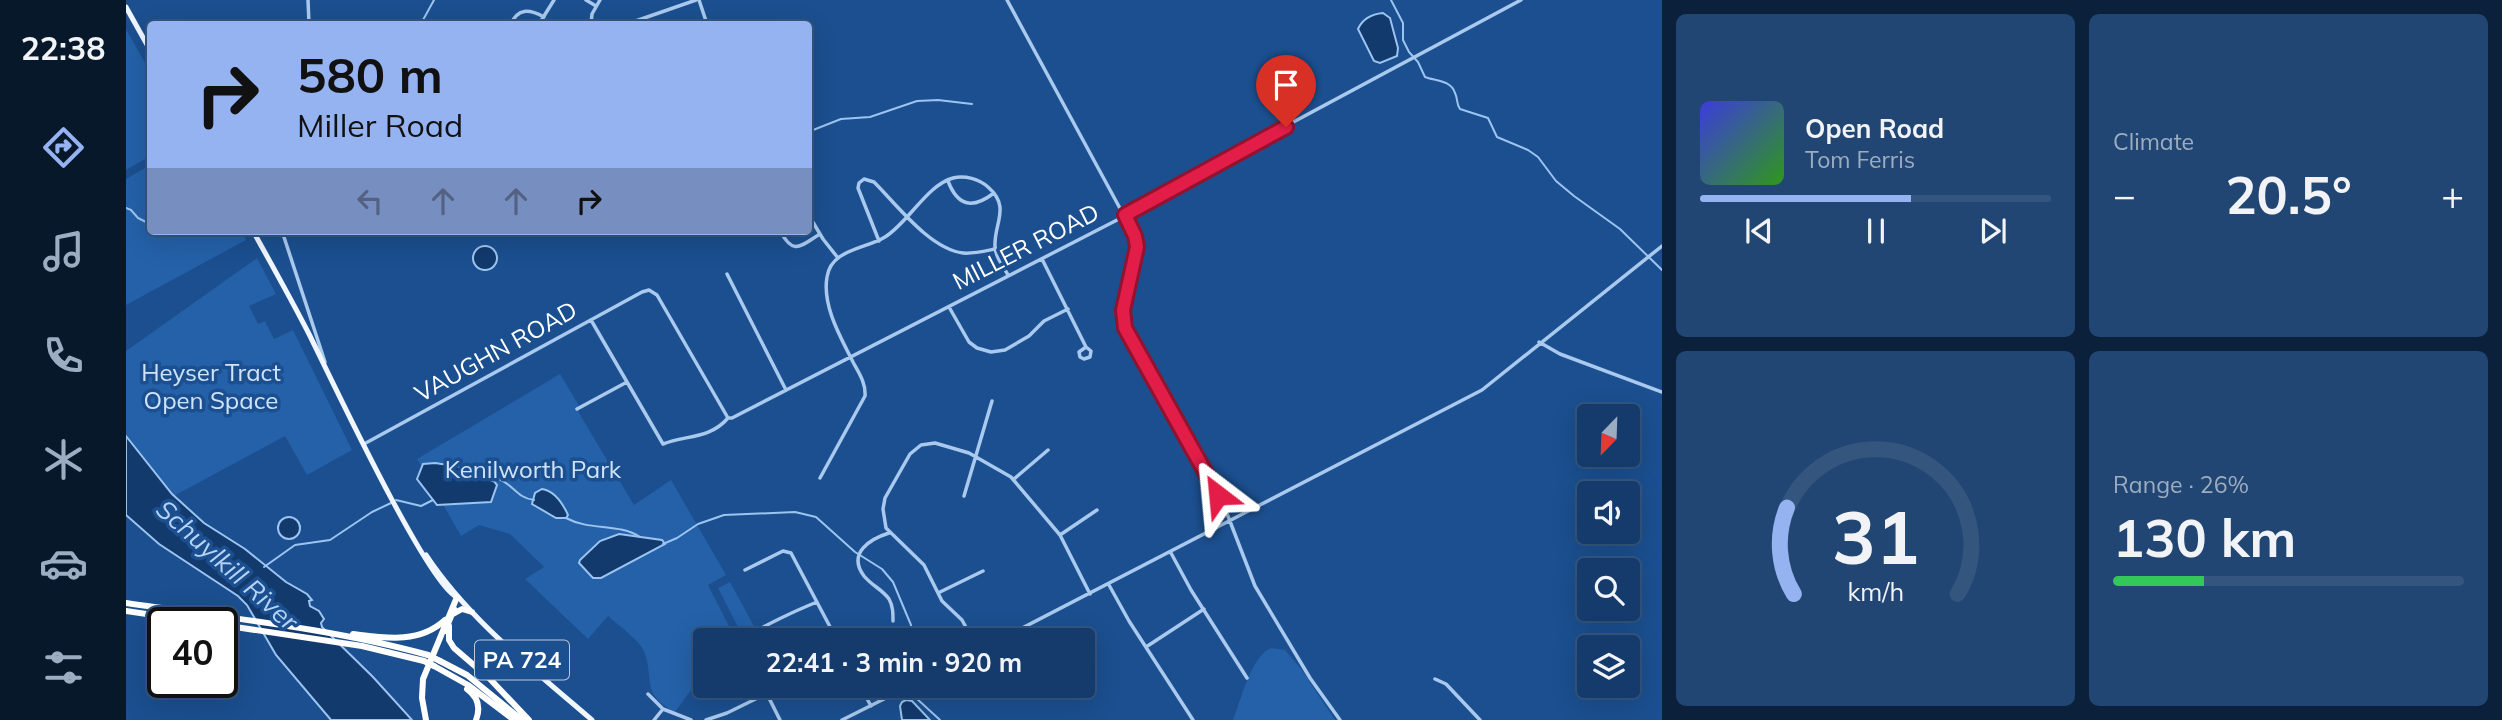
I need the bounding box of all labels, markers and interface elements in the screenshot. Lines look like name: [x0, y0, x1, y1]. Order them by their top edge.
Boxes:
text: 22:38: [21, 28, 105, 68]
text: 580 m: [297, 44, 443, 105]
icon: right: [182, 49, 273, 140]
pin: [1256, 55, 1316, 127]
icon: arrive: [1267, 66, 1305, 104]
text: Miller Road: [297, 105, 463, 145]
text: Open Road: [1805, 112, 1944, 145]
icon: directions: [39, 123, 88, 172]
text: Climate: [2113, 127, 2194, 156]
text: Tom Ferris: [1805, 145, 1915, 174]
text: 20.5°: [2225, 162, 2352, 227]
text: −: [2113, 171, 2136, 219]
text: +: [2441, 171, 2464, 219]
icon: left: [351, 182, 389, 220]
icon: ahead: [424, 182, 462, 220]
icon: ahead: [497, 182, 535, 220]
icon: right: [570, 182, 608, 220]
street label: MILLER ROAD: [947, 196, 1104, 296]
icon: previous: [1740, 212, 1778, 250]
icon: pause: [1857, 212, 1895, 250]
icon: next: [1974, 212, 2012, 250]
icon: music: [39, 227, 88, 276]
street label: VAUGHN ROAD: [409, 294, 582, 408]
icon: phone: [39, 331, 88, 380]
park label: Heyser Tract Open Space: [141, 357, 281, 415]
north arrow: [1577, 404, 1640, 467]
map controls: [1577, 404, 1640, 698]
icon: climate: [39, 435, 88, 484]
park label: Kenilworth Park: [445, 454, 622, 484]
position arrow: [1181, 458, 1255, 532]
text: Range · 26%: [2113, 470, 2249, 499]
button: sound: [1577, 481, 1640, 544]
water label: Schuylkill River: [150, 492, 306, 638]
text: 31: [1832, 492, 1919, 583]
text: 130 km: [2113, 505, 2296, 570]
icon: car: [39, 539, 88, 588]
button: search: [1577, 558, 1640, 621]
text: km/h: [1847, 576, 1904, 607]
speed limit sign: 40: [147, 607, 238, 698]
button: layers: [1577, 635, 1640, 698]
road number: PA 724: [475, 640, 569, 680]
icon: filters: [39, 643, 88, 692]
text: 22:41 · 3 min · 920 m: [766, 646, 1022, 679]

